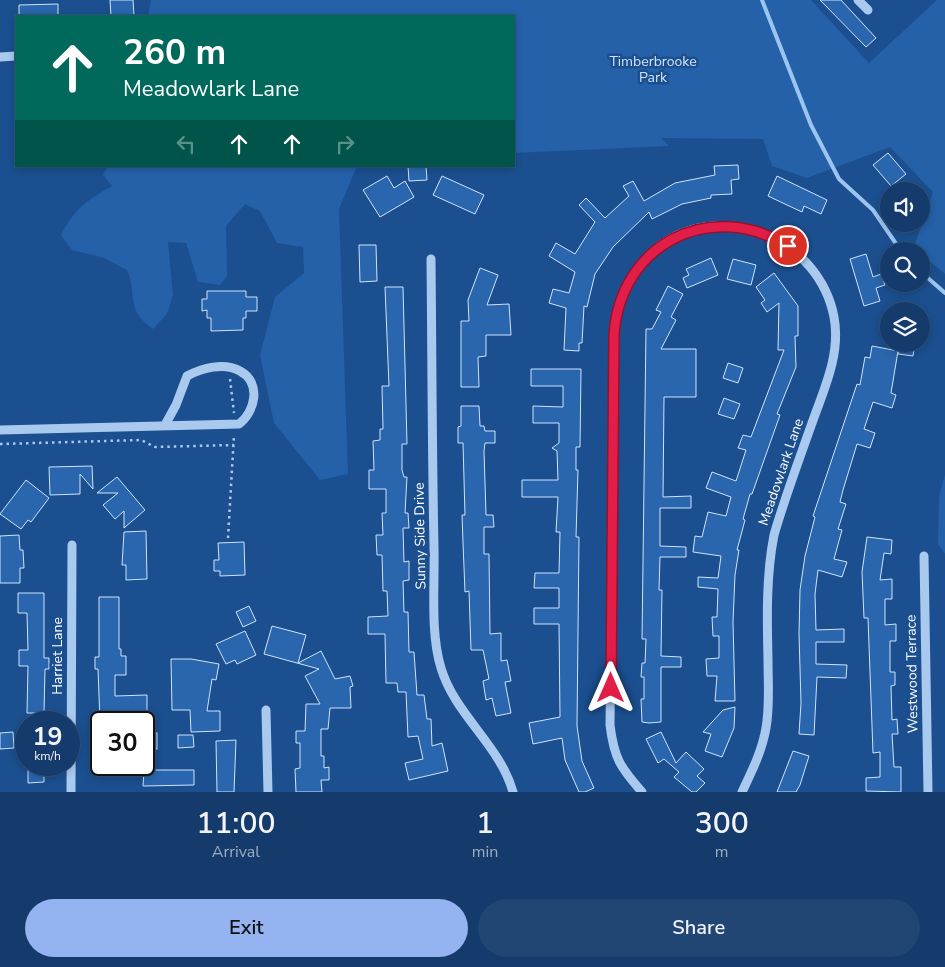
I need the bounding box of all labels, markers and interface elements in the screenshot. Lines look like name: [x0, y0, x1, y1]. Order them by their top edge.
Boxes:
text: 260 m: [123, 29, 226, 76]
icon: ahead: [40, 35, 105, 100]
park label: Timberbrooke Park: [609, 52, 697, 87]
text: Meadowlark Lane: [123, 74, 299, 104]
icon: left: [172, 130, 200, 158]
icon: ahead: [225, 130, 253, 158]
icon: ahead: [278, 130, 306, 158]
icon: right: [331, 130, 359, 158]
map controls: [880, 182, 930, 352]
button: sound: [880, 182, 930, 232]
pin: [767, 225, 809, 267]
icon: arrive: [774, 232, 802, 260]
button: search: [880, 242, 930, 292]
button: layers: [880, 302, 930, 352]
street label: Meadowlark Lane: [754, 416, 808, 528]
street label: Sunny Side Drive: [410, 482, 430, 590]
street label: Westwood Terrace: [901, 615, 923, 733]
street label: Harriet Lane: [48, 617, 67, 695]
position arrow: [584, 661, 636, 713]
speed limit sign: 30: [90, 711, 155, 776]
text: 19: [32, 720, 63, 754]
text: km/h: [34, 748, 61, 764]
text: 11:00: [196, 803, 275, 844]
text: 1: [476, 803, 494, 844]
text: 300: [695, 803, 749, 844]
text: Arrival: [212, 841, 260, 863]
text: min: [472, 841, 498, 863]
text: m: [715, 841, 729, 863]
button: Exit: [25, 899, 468, 957]
button: Share: [478, 899, 920, 957]

